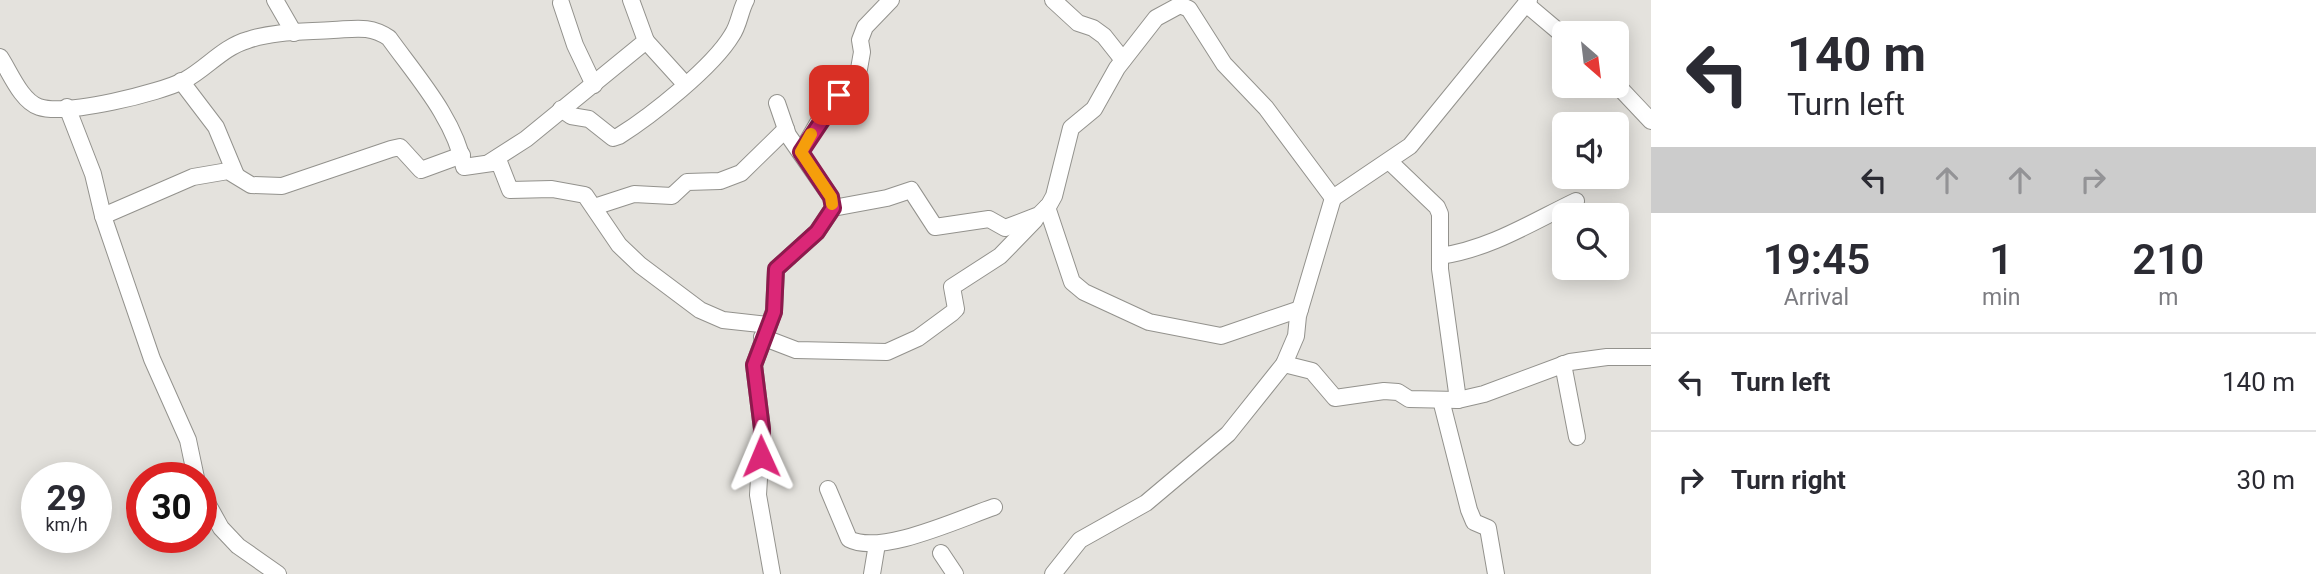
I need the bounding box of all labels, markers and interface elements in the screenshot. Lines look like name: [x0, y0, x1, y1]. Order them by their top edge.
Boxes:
north arrow: [1552, 21, 1629, 98]
map controls: [1552, 21, 1629, 280]
text: 140 m: [1787, 26, 1926, 83]
icon: left: [1672, 28, 1763, 119]
pin: [809, 65, 869, 125]
icon: arrive: [820, 76, 858, 114]
text: Turn left: [1787, 85, 1905, 123]
button: sound: [1552, 112, 1629, 189]
icon: left: [1855, 161, 1893, 199]
icon: ahead: [1928, 161, 1966, 199]
icon: ahead: [2001, 161, 2039, 199]
icon: right: [2074, 161, 2112, 199]
button: search: [1552, 203, 1629, 280]
text: 19:45: [1763, 235, 1870, 284]
text: 1: [1989, 235, 2013, 284]
text: 210: [2132, 235, 2204, 284]
text: Arrival: [1784, 284, 1849, 311]
text: min: [1982, 284, 2020, 311]
text: m: [2158, 284, 2178, 311]
icon: left: [1672, 363, 1710, 401]
text: Turn left: [1731, 367, 1830, 397]
text: 140 m: [2222, 367, 2295, 397]
position arrow: [724, 419, 798, 493]
icon: right: [1672, 461, 1710, 499]
speed limit sign: 30: [126, 462, 217, 553]
text: Turn right: [1731, 465, 1846, 495]
text: 30 m: [2237, 465, 2295, 495]
text: 29: [46, 478, 87, 519]
text: km/h: [45, 514, 88, 535]

